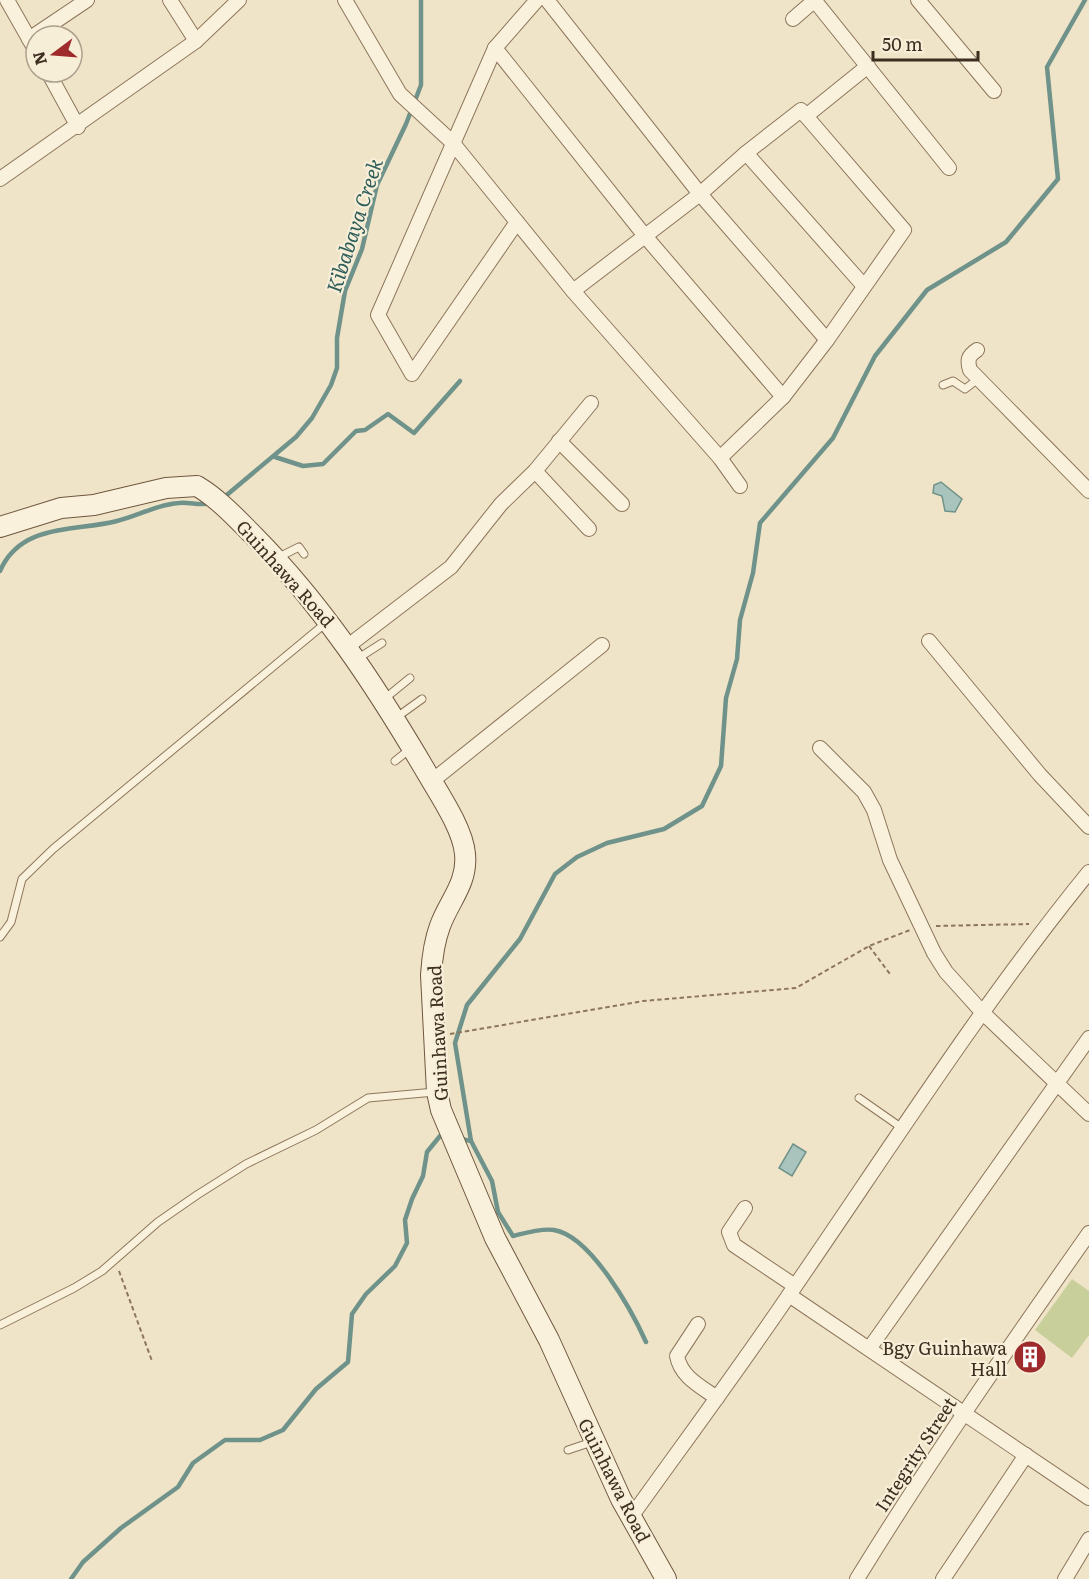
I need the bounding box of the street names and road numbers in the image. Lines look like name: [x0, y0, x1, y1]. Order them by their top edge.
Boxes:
street label: Guinhawa Road: [230, 513, 342, 633]
street label: Guinhawa Road: [420, 964, 454, 1102]
street label: Integrity Street: [868, 1391, 963, 1517]
street label: Guinhawa Road: [572, 1413, 658, 1547]

